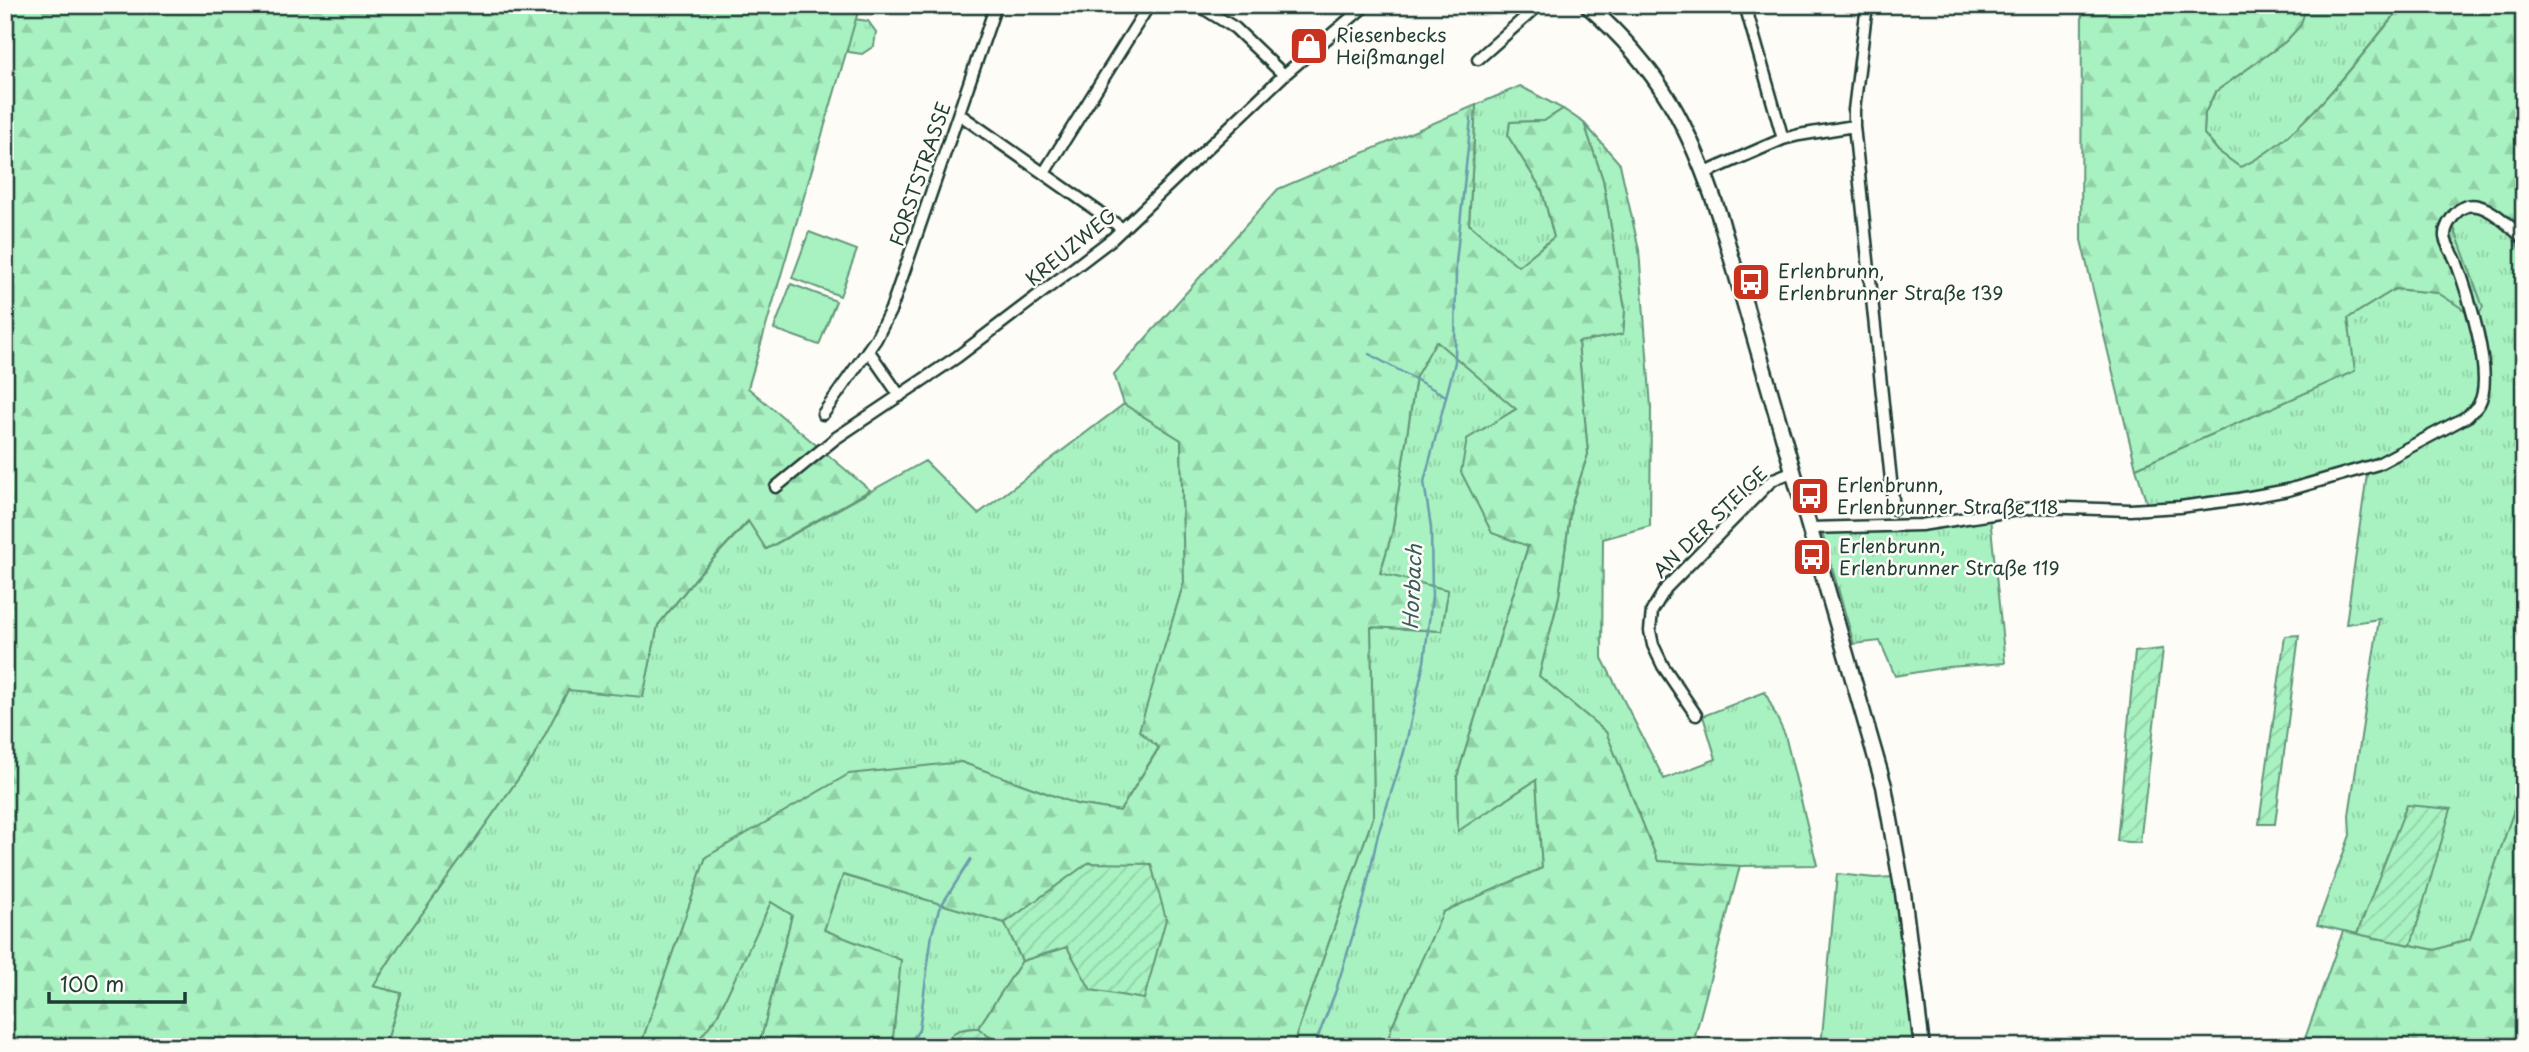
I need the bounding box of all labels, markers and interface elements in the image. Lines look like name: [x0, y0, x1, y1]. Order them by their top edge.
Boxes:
place label: Riesenbecks Heißmangel: [1336, 20, 1446, 70]
shop icon: Riesenbecks Heißmangel: [1288, 25, 1330, 67]
street label: FORSTSTRASSE: [881, 98, 957, 249]
street label: KREUZWEG: [1019, 201, 1122, 292]
place label: Erlenbrunn, Erlenbrunner Straße 139: [1778, 256, 2003, 306]
bus stop icon: Erlenbrunn, Erlenbrunner Straße 139: [1730, 261, 1772, 303]
street label: AN DER STEIGE: [1646, 459, 1773, 583]
place label: Erlenbrunn, Erlenbrunner Straße 118: [1837, 470, 2059, 520]
bus stop icon: Erlenbrunn, Erlenbrunner Straße 118: [1789, 475, 1831, 517]
place label: Erlenbrunn, Erlenbrunner Straße 119: [1839, 531, 2060, 581]
bus stop icon: Erlenbrunn, Erlenbrunner Straße 119: [1791, 536, 1833, 578]
water label: Horbach: [1393, 543, 1429, 630]
scale bar: [49, 961, 186, 1005]
text: 100 m: [60, 967, 124, 999]

